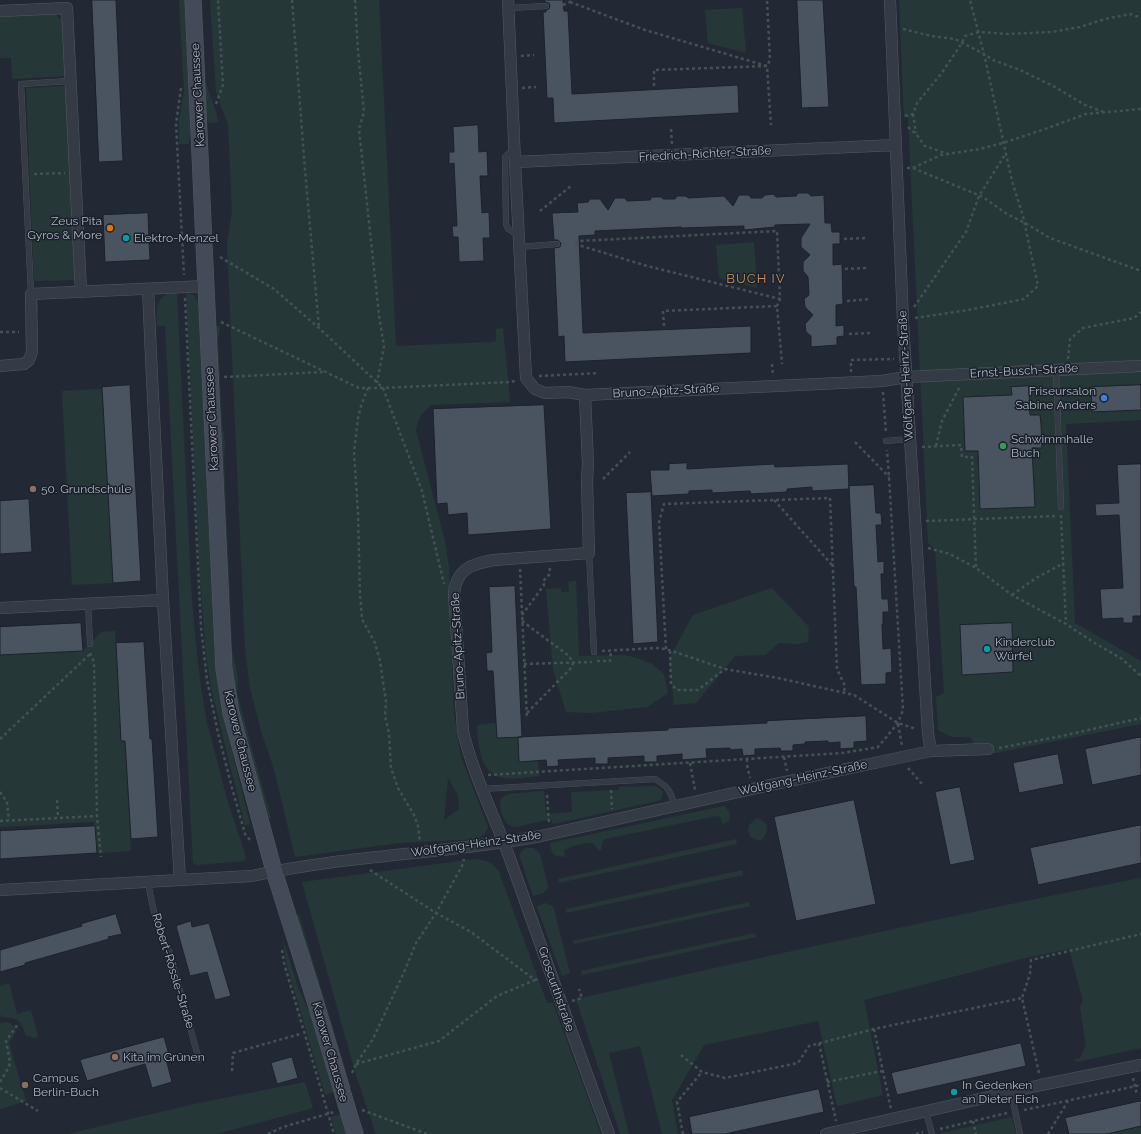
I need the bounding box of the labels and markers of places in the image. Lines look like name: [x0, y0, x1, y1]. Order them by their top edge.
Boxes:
place label: Zeus Pita Gyros & More: [27, 214, 102, 242]
marker: Zeus Pita Gyros & More: [105, 223, 115, 233]
place label: Elektro-Menzel: [134, 231, 219, 245]
marker: Elektro-Menzel: [121, 233, 131, 243]
place label: Friseursalon Sabine Anders: [1015, 384, 1096, 412]
marker: Friseursalon Sabine Anders: [1099, 393, 1109, 403]
place label: Schwimmhalle Buch: [1011, 432, 1093, 460]
marker: Schwimmhalle Buch: [998, 441, 1008, 451]
place label: 50. Grundschule: [41, 482, 131, 496]
marker: 50. Grundschule: [28, 484, 38, 494]
place label: Kinderclub Würfel: [995, 635, 1055, 663]
marker: Kinderclub Würfel: [982, 644, 992, 654]
place label: Kita im Grünen: [123, 1050, 205, 1064]
marker: Kita im Grünen: [110, 1052, 120, 1062]
place label: Campus Berlin-Buch: [33, 1071, 99, 1099]
place label: In Gedenken an Dieter Eich: [962, 1078, 1039, 1106]
marker: Campus Berlin-Buch: [20, 1080, 30, 1090]
marker: In Gedenken an Dieter Eich: [949, 1087, 959, 1097]

